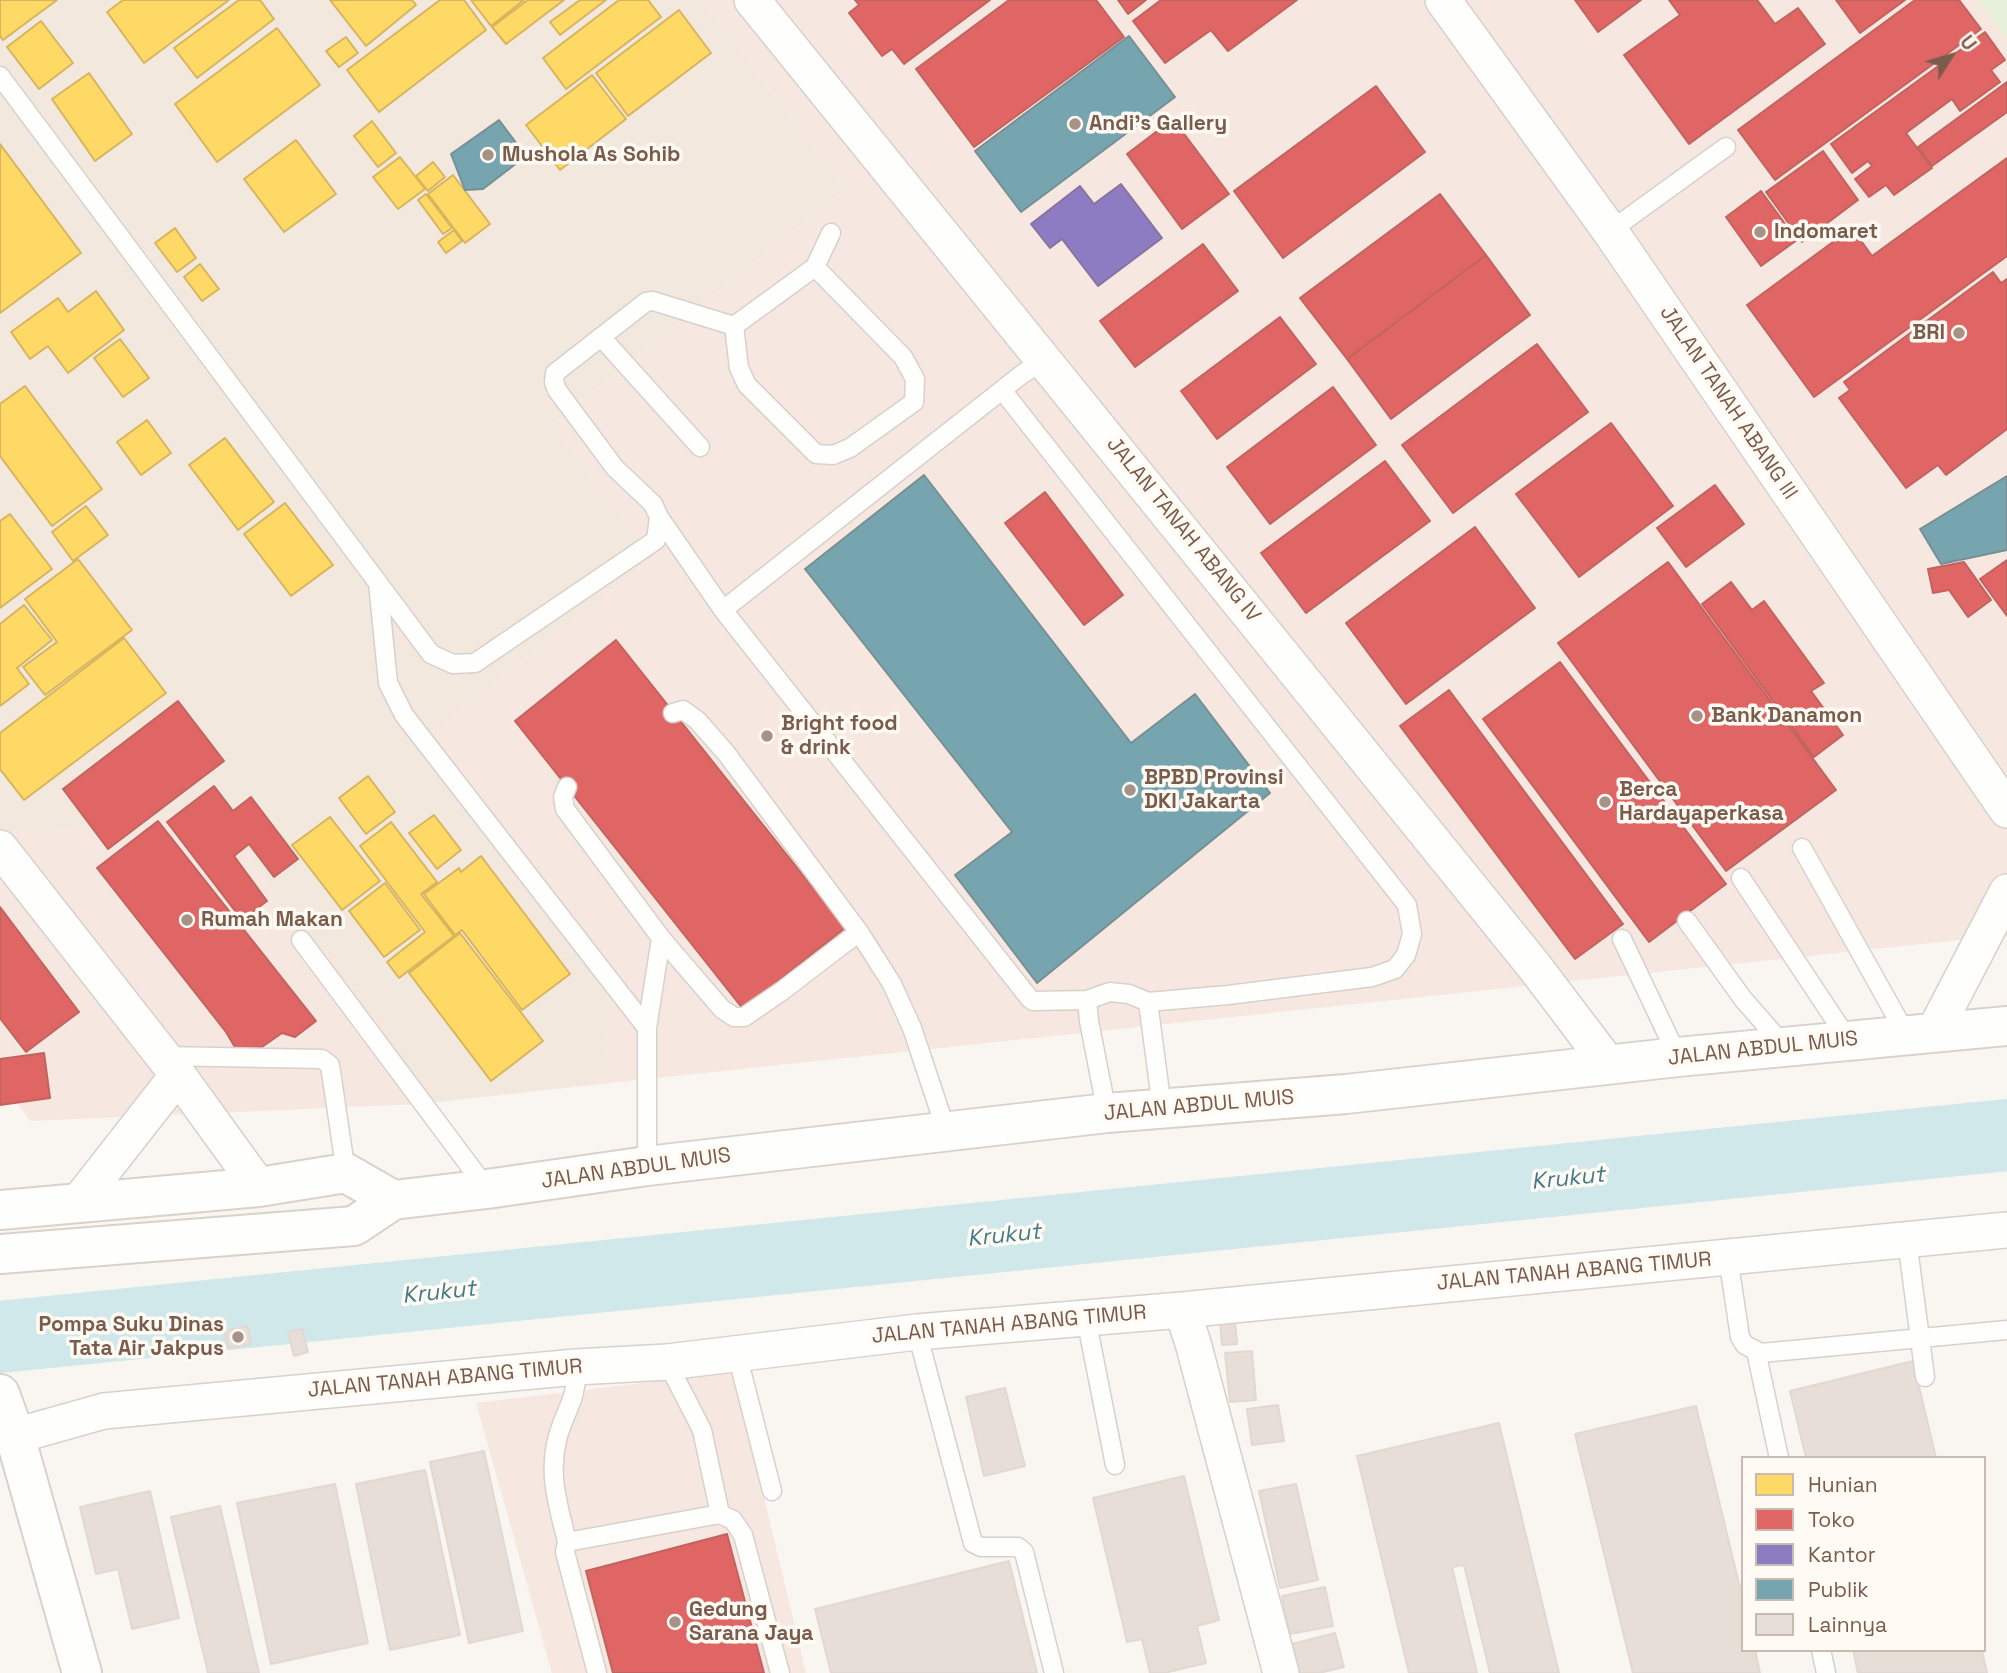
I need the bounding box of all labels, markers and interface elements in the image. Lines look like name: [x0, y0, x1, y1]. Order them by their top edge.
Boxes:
north arrow: [1916, 21, 1986, 91]
text: U: [1954, 30, 1982, 56]
place label: Andi's Gallery: [1089, 111, 1227, 137]
marker: Andi's Gallery: [1067, 116, 1083, 132]
place label: Mushola As Sohib: [502, 142, 680, 168]
marker: Mushola As Sohib: [480, 147, 496, 163]
place label: Indomaret: [1774, 219, 1878, 245]
marker: Indomaret: [1752, 224, 1768, 240]
street label: JALAN TANAH ABANG III: [1654, 301, 1802, 505]
place label: BRI: [1912, 320, 1945, 346]
marker: BRI: [1951, 325, 1967, 341]
street label: JALAN TANAH ABANG IV: [1101, 432, 1265, 628]
place label: Bank Danamon: [1711, 703, 1862, 729]
marker: Bank Danamon: [1689, 708, 1705, 724]
place label: Bright food & drink: [781, 711, 898, 761]
marker: Bright food & drink: [759, 728, 775, 744]
place label: BPBD Provinsi DKI Jakarta: [1144, 765, 1284, 815]
place label: Berca Hardayaperkasa: [1619, 777, 1784, 827]
marker: BPBD Provinsi DKI Jakarta: [1122, 782, 1138, 798]
marker: Berca Hardayaperkasa: [1597, 794, 1613, 810]
place label: Rumah Makan: [201, 907, 343, 933]
marker: Rumah Makan: [179, 912, 195, 928]
street label: JALAN ABDUL MUIS: [1667, 1026, 1859, 1072]
street label: JALAN ABDUL MUIS: [1103, 1085, 1295, 1127]
street label: JALAN ABDUL MUIS: [540, 1143, 732, 1195]
water label: Krukut: [1530, 1161, 1606, 1197]
water label: Krukut: [966, 1218, 1042, 1254]
street label: JALAN TANAH ABANG TIMUR: [1436, 1247, 1712, 1297]
water label: Krukut: [401, 1275, 477, 1311]
street label: JALAN TANAH ABANG TIMUR: [871, 1300, 1147, 1350]
place label: Pompa Suku Dinas Tata Air Jakpus: [39, 1312, 224, 1362]
marker: Pompa Suku Dinas Tata Air Jakpus: [230, 1329, 246, 1345]
street label: JALAN TANAH ABANG TIMUR: [307, 1354, 583, 1404]
legend: [1741, 1456, 1986, 1652]
text: Hunian: [1808, 1471, 1878, 1498]
text: Toko: [1808, 1506, 1855, 1533]
text: Kantor: [1808, 1541, 1876, 1568]
text: Publik: [1808, 1576, 1869, 1603]
place label: Gedung Sarana Jaya: [689, 1597, 813, 1647]
text: Lainnya: [1808, 1611, 1887, 1638]
marker: Gedung Sarana Jaya: [667, 1614, 683, 1630]

